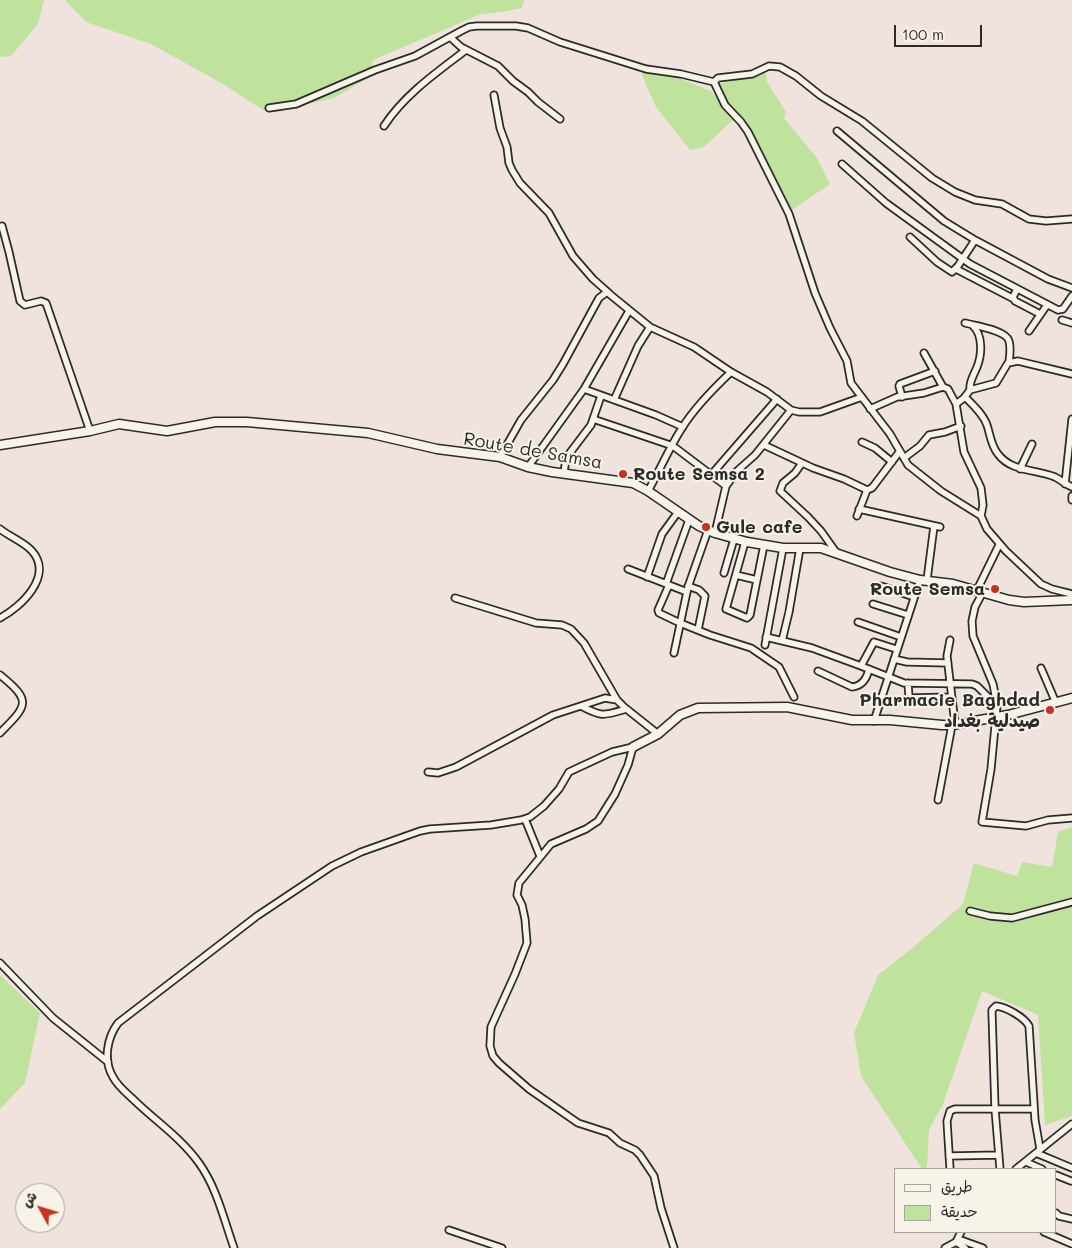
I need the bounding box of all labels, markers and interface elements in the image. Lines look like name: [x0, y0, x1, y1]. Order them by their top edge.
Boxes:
scale bar: [897, 15, 984, 47]
text: 100 m: [902, 24, 944, 44]
street label: Route de Samsa: [462, 428, 604, 474]
place label: Route Semsa 2: [633, 463, 765, 485]
marker: Route Semsa 2: [617, 468, 629, 480]
place label: Gule cafe: [716, 516, 802, 538]
marker: Gule cafe: [700, 521, 712, 533]
place label: Route Semsa: [870, 578, 985, 600]
marker: Route Semsa: [989, 583, 1001, 595]
place label: Pharmacie Baghdad صيدلية بغداد: [859, 689, 1040, 732]
marker: Pharmacie Baghdad صيدلية بغداد: [1044, 704, 1056, 716]
legend: [894, 1168, 1057, 1233]
text: طريق: [941, 1176, 973, 1196]
north arrow: [15, 1183, 65, 1233]
text: ش: [17, 1187, 41, 1211]
text: حديقة: [941, 1201, 978, 1221]

